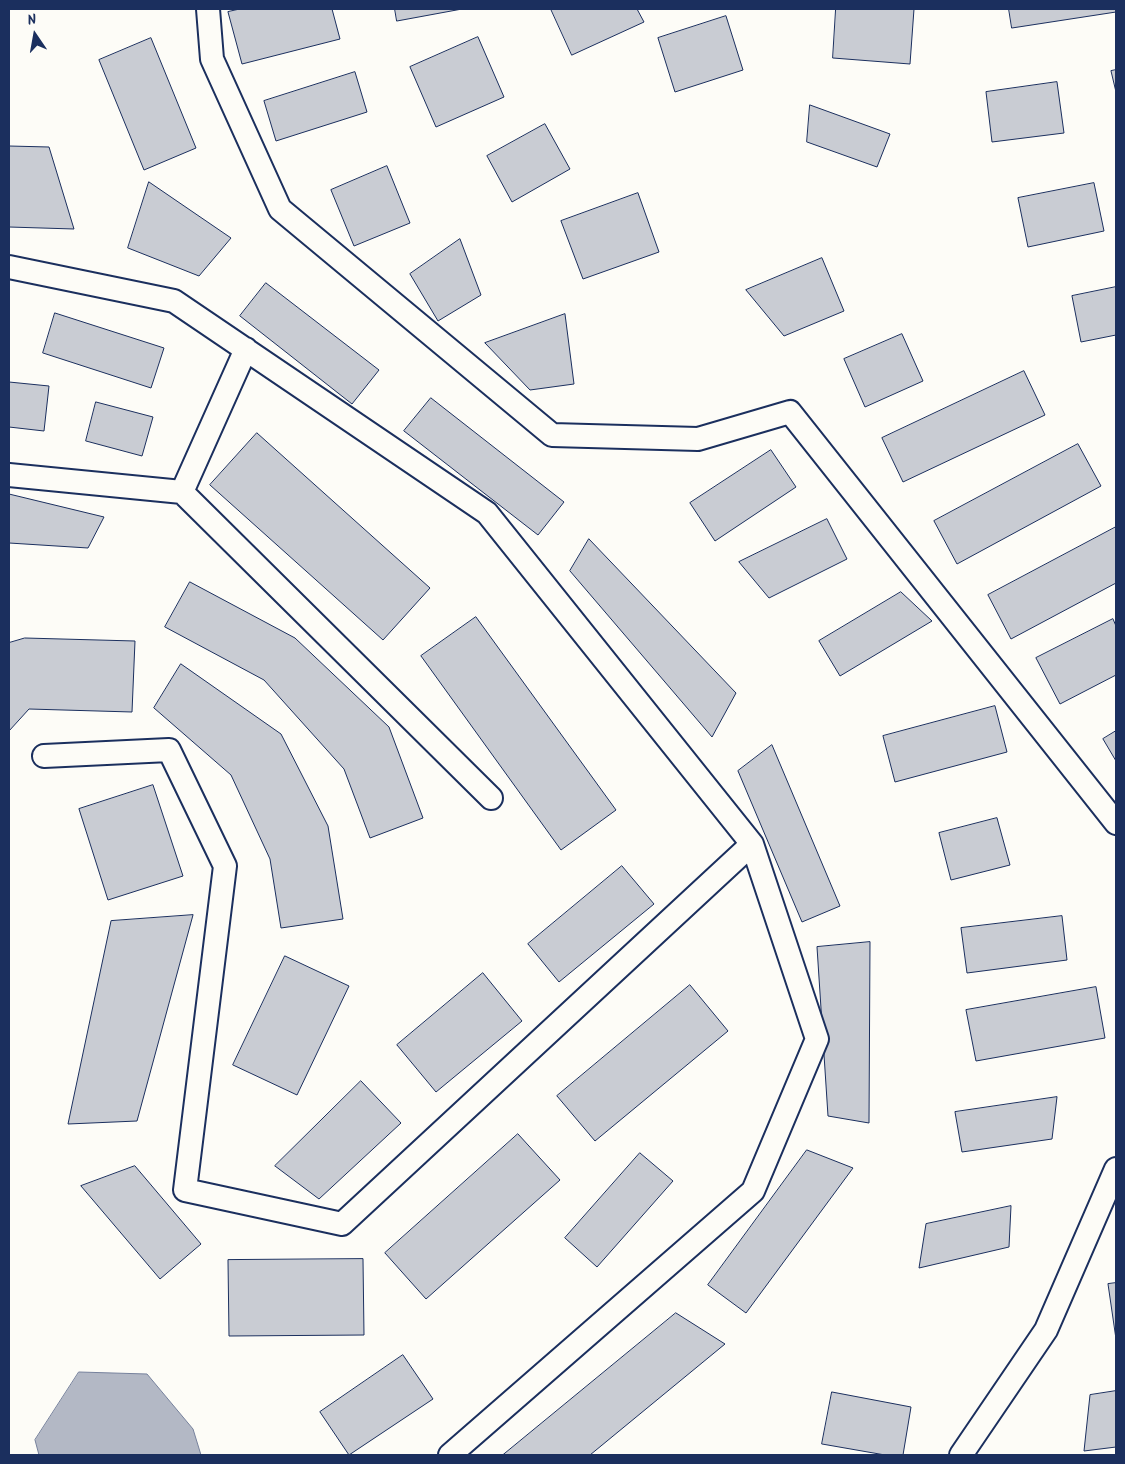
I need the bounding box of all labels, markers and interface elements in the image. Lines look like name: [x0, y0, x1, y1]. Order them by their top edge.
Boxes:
text: N: [25, 9, 38, 32]
north arrow: [10, 10, 60, 60]

